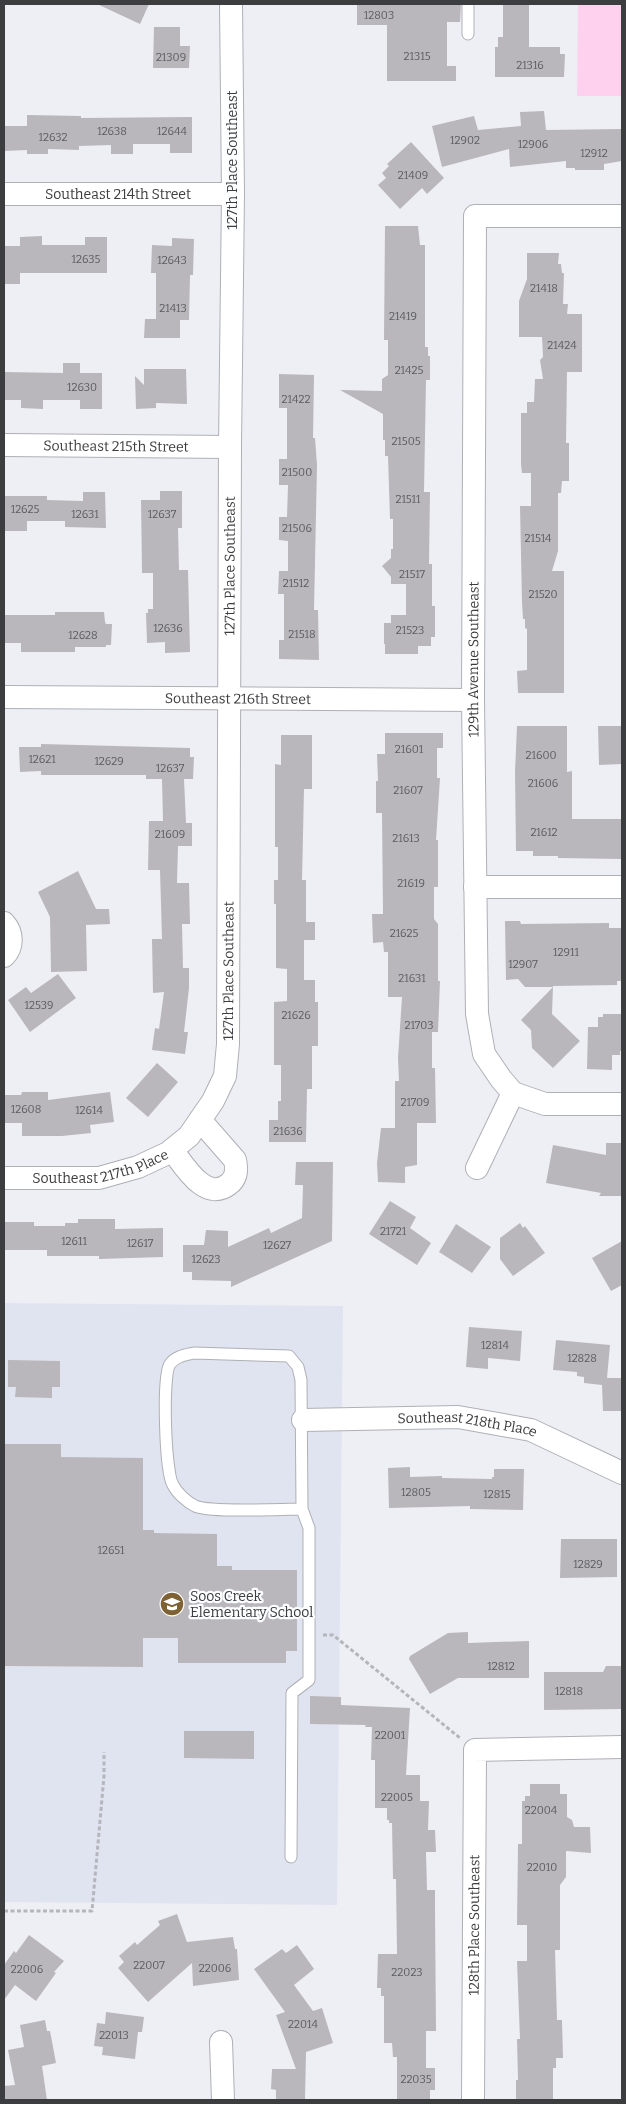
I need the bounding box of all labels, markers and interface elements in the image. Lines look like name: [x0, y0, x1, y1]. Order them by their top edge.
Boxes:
house number: 12803: [364, 9, 394, 22]
house number: 21315: [403, 50, 431, 63]
house number: 21309: [156, 51, 186, 64]
house number: 21316: [516, 59, 544, 72]
street label: 127th Place Southeast: [224, 90, 241, 230]
house number: 12638: [97, 125, 127, 138]
house number: 12644: [157, 125, 187, 138]
house number: 12632: [38, 131, 68, 144]
house number: 12902: [450, 134, 480, 147]
house number: 12906: [518, 138, 548, 151]
house number: 12912: [580, 147, 608, 160]
house number: 21409: [398, 169, 428, 182]
street label: Southeast 214th Street: [45, 186, 191, 203]
house number: 12635: [72, 253, 101, 266]
house number: 12643: [157, 254, 187, 267]
house number: 21418: [530, 282, 558, 295]
house number: 21413: [159, 302, 187, 315]
house number: 21419: [389, 310, 417, 323]
house number: 21424: [547, 339, 577, 352]
house number: 21425: [395, 364, 423, 377]
house number: 12630: [67, 381, 97, 394]
house number: 21422: [282, 393, 310, 406]
house number: 21505: [391, 435, 421, 448]
street label: Southeast 215th Street: [43, 437, 189, 456]
house number: 21500: [282, 466, 312, 479]
house number: 21511: [395, 493, 421, 506]
street label: 127th Place Southeast: [221, 496, 239, 636]
house number: 12625: [11, 503, 39, 516]
house number: 12631: [71, 508, 99, 521]
house number: 12637: [148, 508, 177, 521]
house number: 21506: [282, 522, 312, 535]
house number: 21514: [524, 532, 552, 545]
house number: 21517: [399, 568, 426, 581]
house number: 21512: [283, 577, 309, 590]
street label: 129th Avenue Southeast: [465, 581, 482, 737]
house number: 21520: [528, 588, 558, 601]
house number: 12636: [153, 622, 183, 635]
house number: 21523: [396, 624, 424, 637]
house number: 21518: [288, 628, 316, 641]
house number: 12628: [68, 629, 98, 642]
street label: Southeast 216th Street: [165, 690, 311, 708]
house number: 21601: [395, 743, 424, 756]
house number: 21600: [525, 749, 557, 762]
house number: 12621: [28, 753, 56, 766]
house number: 12629: [94, 755, 124, 768]
house number: 12637: [156, 762, 185, 775]
house number: 21606: [528, 777, 558, 790]
house number: 21607: [393, 784, 423, 797]
house number: 21612: [530, 826, 558, 839]
house number: 21609: [155, 828, 185, 841]
house number: 21613: [392, 832, 420, 845]
house number: 21619: [397, 877, 425, 890]
street label: 127th Place Southeast: [220, 901, 237, 1041]
house number: 21625: [390, 927, 418, 940]
house number: 12911: [553, 946, 579, 959]
house number: 12907: [508, 958, 538, 971]
house number: 21631: [398, 972, 426, 985]
house number: 12539: [25, 999, 53, 1012]
house number: 21626: [281, 1009, 311, 1022]
house number: 21703: [405, 1019, 433, 1032]
house number: 21709: [400, 1096, 430, 1109]
house number: 12608: [11, 1103, 41, 1116]
house number: 12614: [75, 1104, 103, 1117]
house number: 21636: [273, 1125, 303, 1138]
street label: Southeast 217th Place: [32, 1146, 171, 1187]
house number: 21721: [380, 1225, 407, 1238]
house number: 12611: [61, 1235, 87, 1248]
house number: 12617: [127, 1237, 154, 1250]
house number: 12627: [263, 1239, 292, 1252]
house number: 12623: [191, 1253, 221, 1266]
house number: 12814: [481, 1339, 510, 1352]
house number: 12828: [567, 1352, 597, 1365]
street label: Southeast 218th Place: [397, 1409, 540, 1441]
house number: 12805: [401, 1486, 431, 1499]
house number: 12815: [483, 1488, 511, 1501]
house number: 12651: [98, 1544, 125, 1557]
house number: 12829: [573, 1558, 603, 1571]
place label: Soos Creek Elementary School: [190, 1588, 313, 1621]
school or university icon: Soos Creek Elementary School: [159, 1591, 185, 1617]
house number: 12812: [487, 1660, 515, 1673]
house number: 12818: [555, 1685, 583, 1698]
house number: 22001: [375, 1729, 406, 1742]
house number: 22005: [381, 1791, 413, 1804]
house number: 22004: [525, 1804, 558, 1817]
street label: 128th Place Southeast: [466, 1854, 483, 1996]
house number: 22010: [527, 1861, 557, 1874]
house number: 22007: [133, 1959, 165, 1972]
house number: 22006: [199, 1962, 231, 1975]
house number: 22006: [11, 1963, 43, 1976]
house number: 22023: [391, 1966, 423, 1979]
house number: 22014: [288, 2018, 319, 2031]
house number: 22013: [99, 2029, 129, 2042]
house number: 22035: [400, 2073, 432, 2086]

